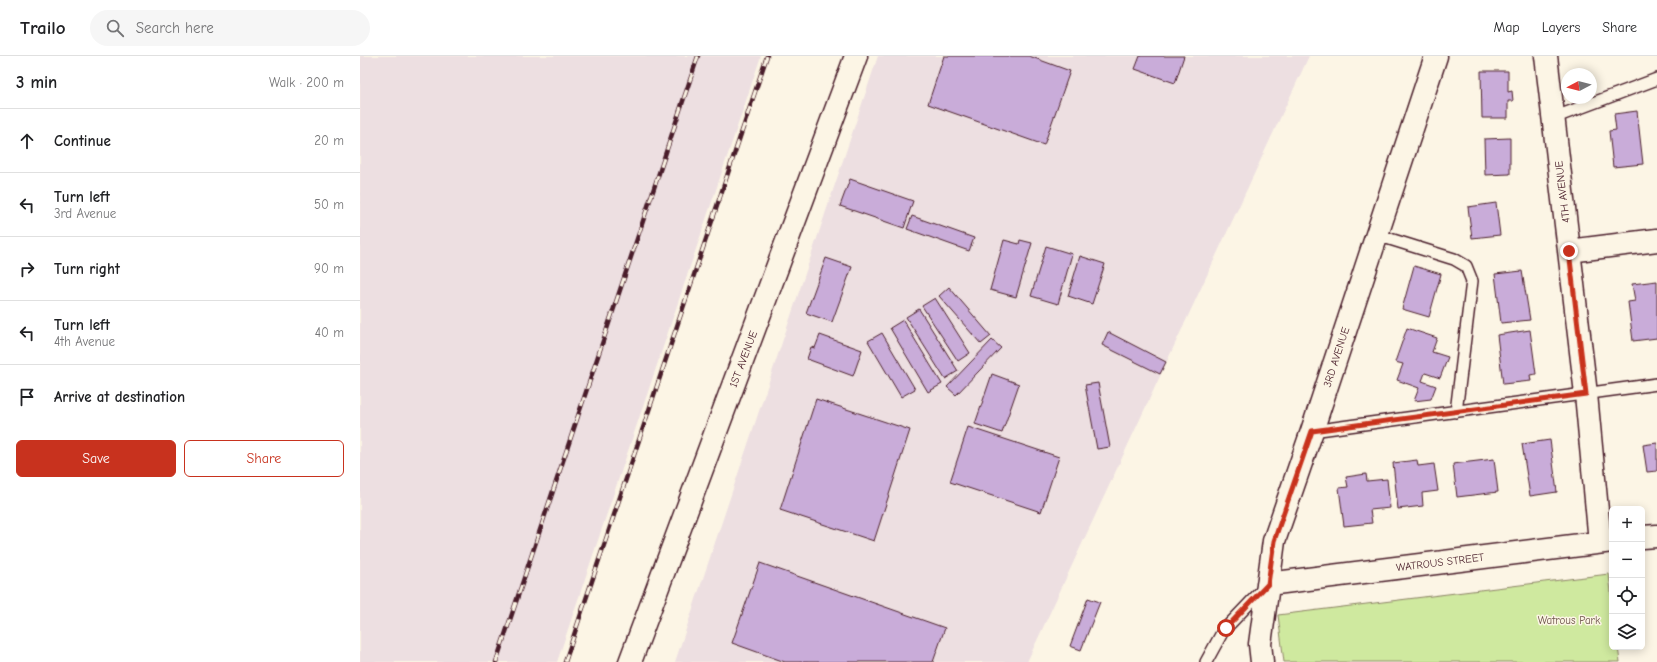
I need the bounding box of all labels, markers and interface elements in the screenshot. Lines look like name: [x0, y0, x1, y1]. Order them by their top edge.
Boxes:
search box: [90, 10, 370, 46]
text: Trailo: [20, 17, 66, 39]
icon: search: [104, 17, 126, 39]
text: Search here: [136, 19, 214, 37]
text: Map: [1493, 19, 1520, 36]
text: Layers: [1542, 19, 1580, 36]
text: Share: [1602, 19, 1637, 36]
north arrow: [1561, 68, 1597, 104]
text: 3 min: [16, 73, 57, 92]
text: Walk · 200 m: [269, 75, 344, 90]
icon: ahead: [16, 130, 38, 152]
text: Continue: [54, 132, 111, 150]
text: 20 m: [314, 133, 344, 148]
street label: 4TH AVENUE: [1552, 160, 1573, 224]
text: Turn left: [54, 188, 110, 206]
icon: left: [16, 194, 38, 216]
text: 50 m: [314, 197, 344, 212]
text: 3rd Avenue: [54, 206, 116, 221]
route end: [1560, 242, 1578, 260]
icon: right: [16, 258, 38, 280]
text: Turn right: [54, 260, 120, 278]
text: 90 m: [314, 261, 344, 276]
text: Turn left: [54, 316, 110, 334]
icon: left: [16, 322, 38, 344]
text: 40 m: [315, 325, 344, 340]
street label: 3RD AVENUE: [1321, 325, 1352, 389]
street label: 1ST AVENUE: [727, 329, 760, 389]
text: 4th Avenue: [54, 334, 115, 349]
icon: arrive: [16, 386, 38, 408]
text: Arrive at destination: [54, 388, 185, 406]
button: Save: [16, 440, 176, 477]
button: Share: [184, 440, 344, 477]
map controls: [1609, 506, 1645, 650]
button: +: [1609, 506, 1645, 542]
button: −: [1609, 542, 1645, 578]
street label: WATROUS STREET: [1395, 551, 1485, 574]
button: locate: [1609, 578, 1645, 614]
park label: Watrous Park: [1538, 614, 1601, 627]
button: layers: [1609, 614, 1645, 650]
route start: [1217, 619, 1235, 637]

